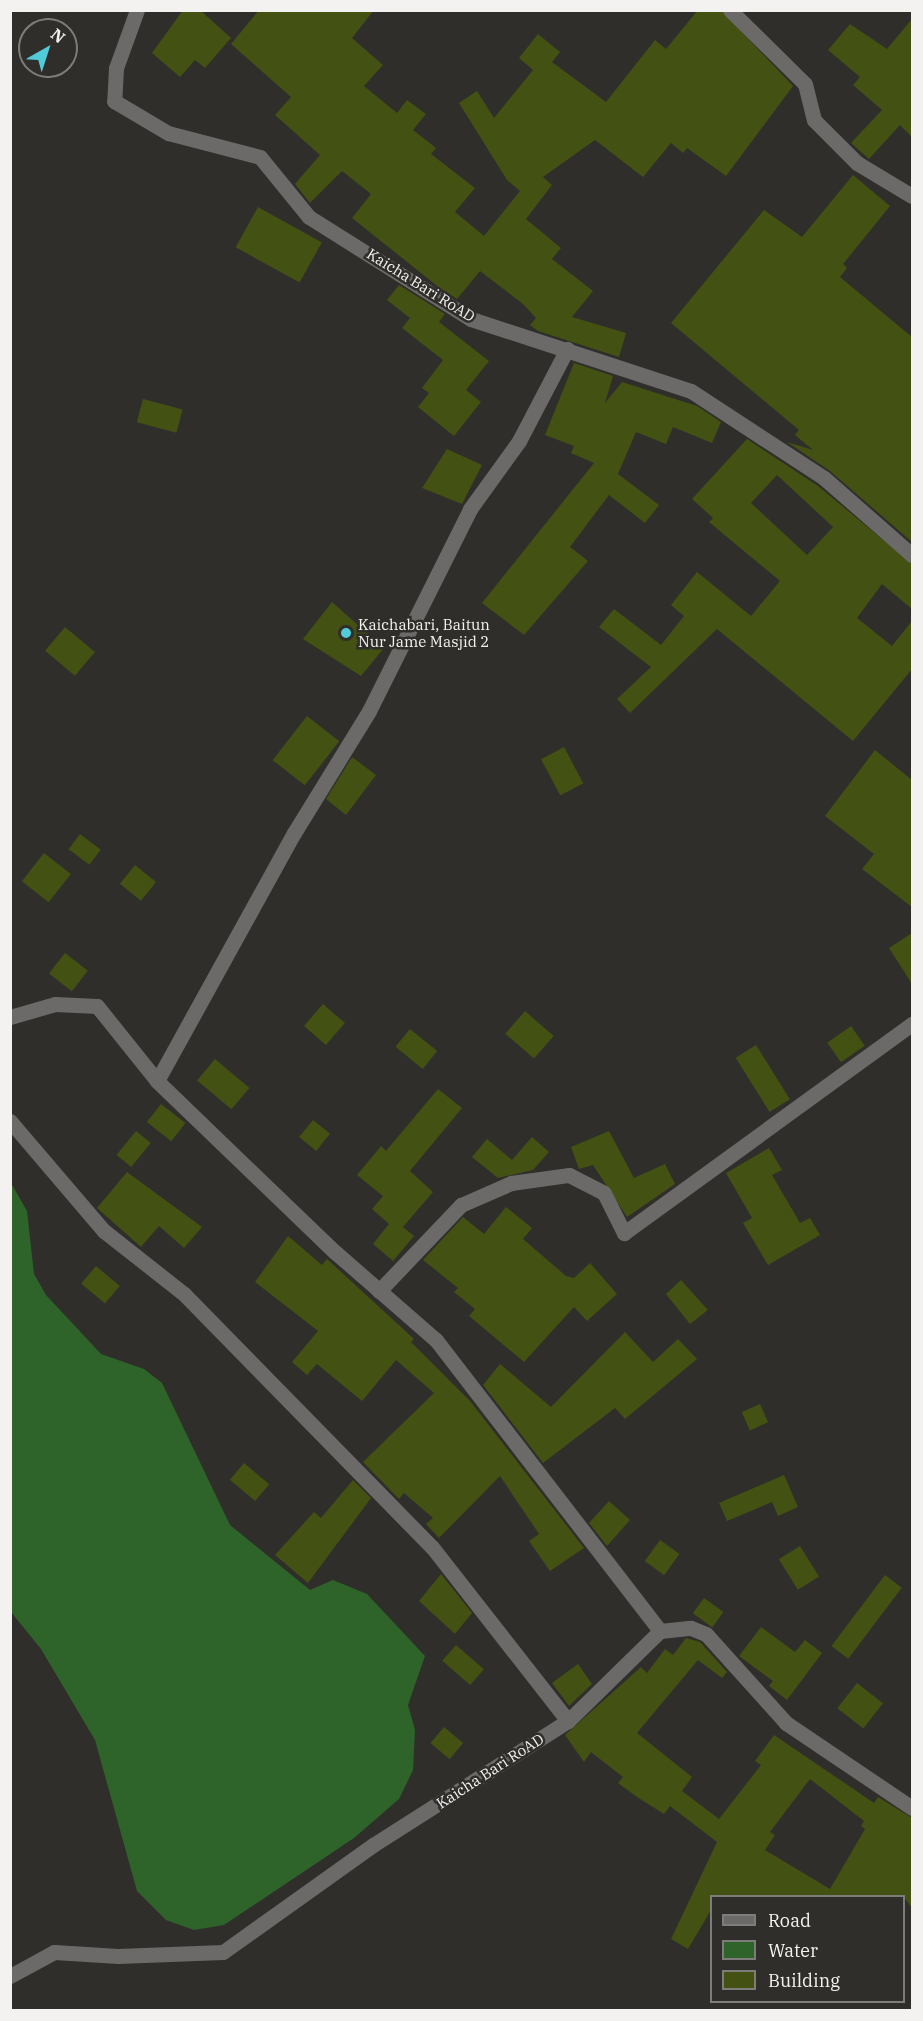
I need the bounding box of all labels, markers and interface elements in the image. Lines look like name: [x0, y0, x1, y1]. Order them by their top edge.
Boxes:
north arrow: [18, 18, 78, 78]
text: N: [47, 24, 69, 47]
street label: Kaicha Bari RoAD: [364, 244, 478, 326]
place label: Kaichabari, Baitun Nur Jame Masjid 2: [358, 615, 490, 650]
marker: Kaichabari, Baitun Nur Jame Masjid 2: [339, 626, 353, 640]
street label: Kaicha Bari RoAD: [433, 1730, 547, 1812]
legend: [710, 1895, 905, 2003]
text: Road: [768, 1909, 811, 1932]
text: Water: [768, 1939, 818, 1962]
text: Building: [768, 1969, 840, 1992]

